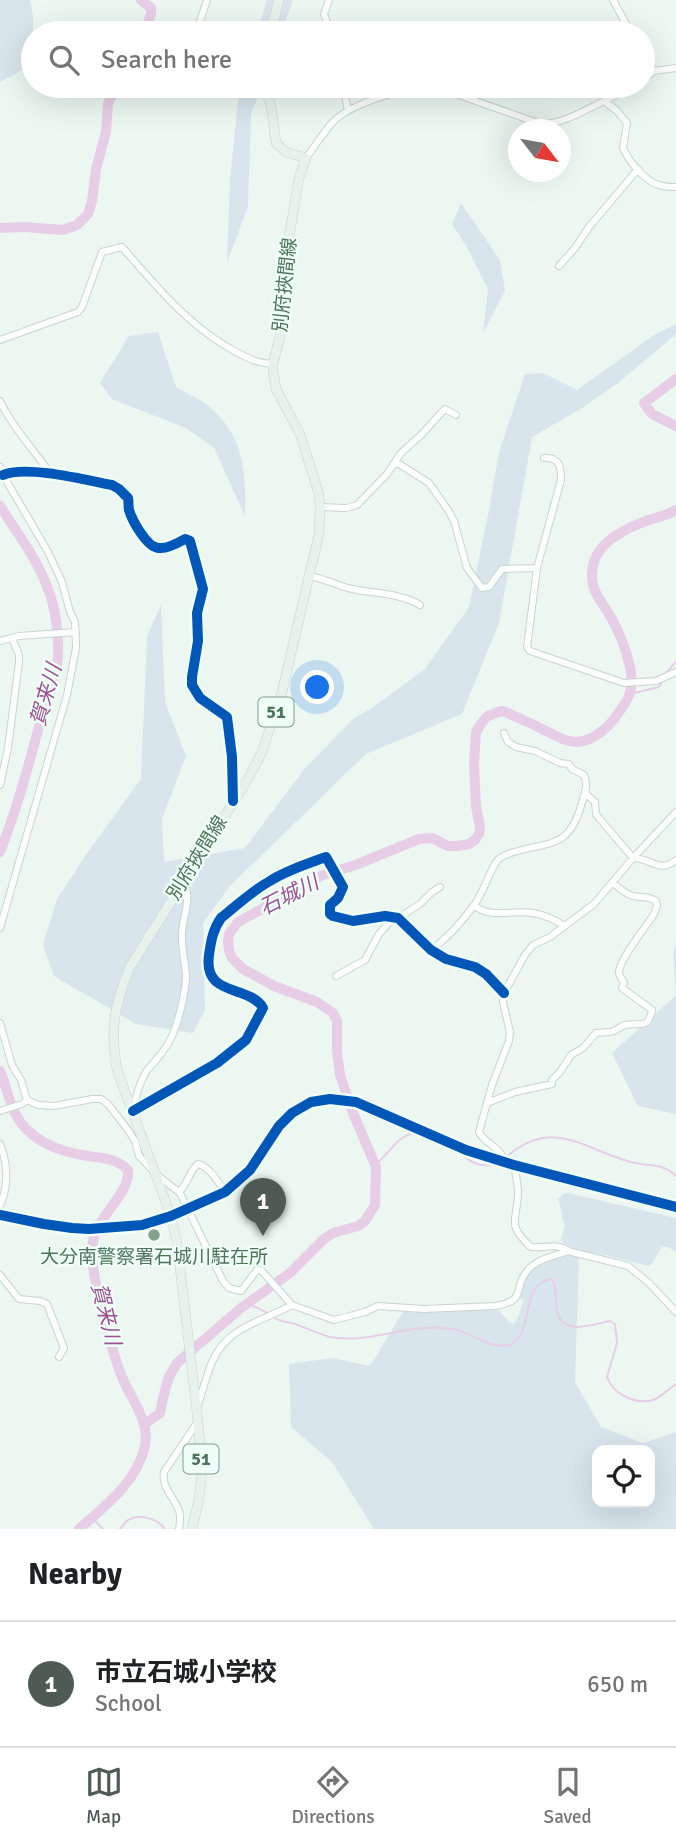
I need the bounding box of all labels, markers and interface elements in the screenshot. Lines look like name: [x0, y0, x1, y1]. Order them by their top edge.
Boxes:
search box: [21, 21, 655, 98]
icon: search: [45, 41, 83, 79]
text: Search here: [101, 44, 232, 76]
north arrow: [508, 119, 571, 182]
street label: 別府挾間線: [268, 236, 302, 334]
water label: 賀来川: [25, 659, 68, 729]
your location: [300, 670, 334, 704]
road number: 51: [258, 698, 294, 726]
street label: 別府挾間線: [162, 811, 232, 905]
water label: 石城川: [255, 868, 325, 921]
pin: 1: [240, 1178, 286, 1236]
marker: 大分南警察署石城川駐在所: [146, 1227, 162, 1243]
place label: 大分南警察署石城川駐在所: [40, 1245, 268, 1269]
water label: 賀来川: [86, 1280, 127, 1350]
road number: 51: [184, 1444, 218, 1474]
map controls: [592, 1445, 655, 1508]
button: locate: [592, 1445, 655, 1508]
text: Nearby: [28, 1556, 122, 1593]
text: 市立石城小学校: [95, 1657, 277, 1689]
text: 1: [45, 1670, 57, 1699]
text: 650 m: [587, 1670, 648, 1699]
text: School: [95, 1689, 162, 1718]
tab: Map: [85, 1763, 123, 1829]
tab: Directions: [292, 1763, 375, 1829]
tab: Saved: [544, 1763, 591, 1829]

